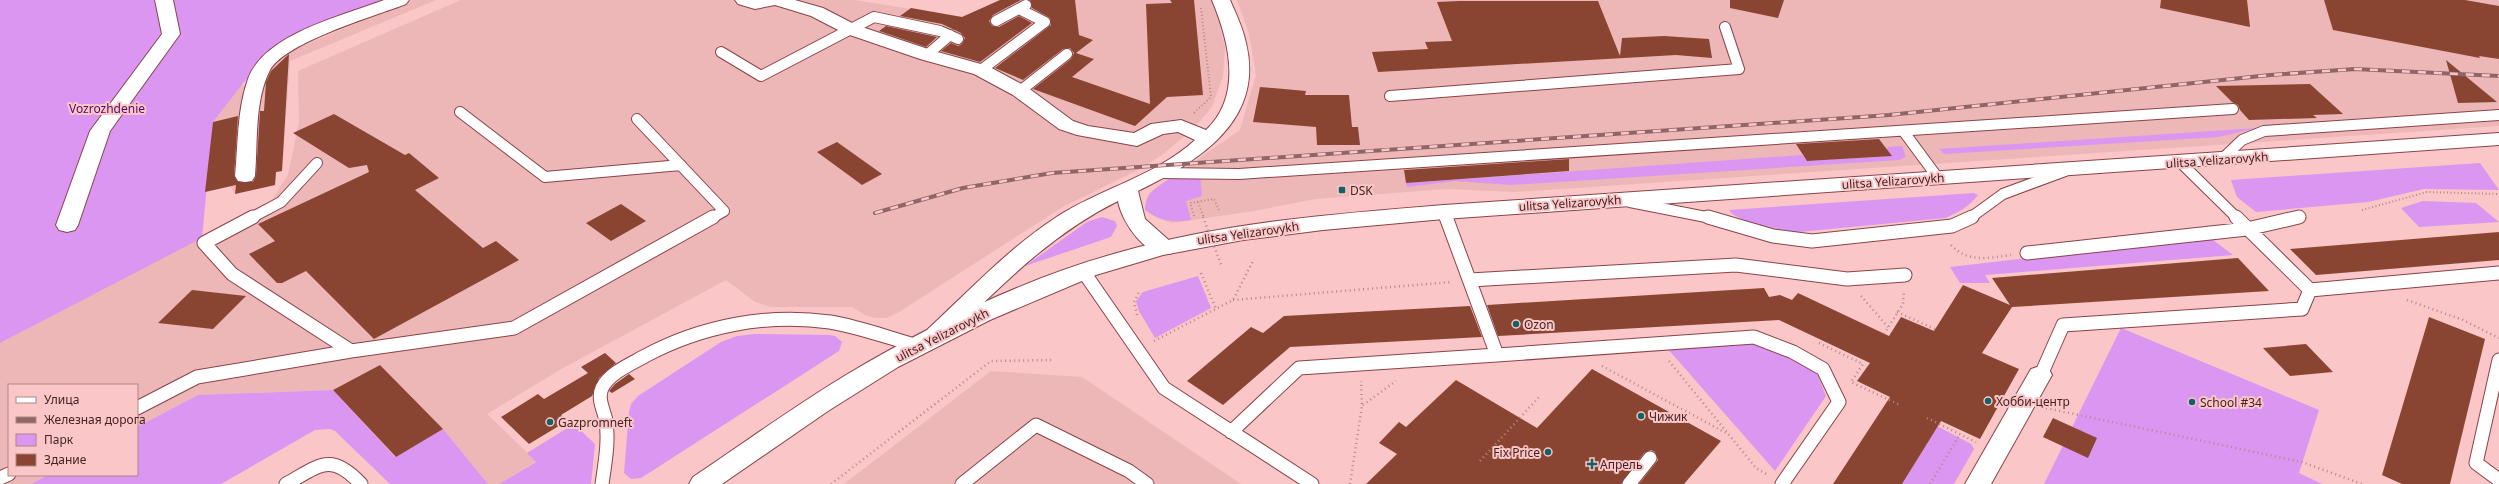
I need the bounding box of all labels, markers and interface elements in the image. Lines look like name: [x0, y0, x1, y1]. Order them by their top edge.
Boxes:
park label: Vozrozhdenie: [69, 100, 145, 117]
street label: ulitsa Yelizarovykh: [2165, 148, 2269, 172]
street label: ulitsa Yelizarovykh: [1841, 169, 1945, 193]
place label: DSK: [1350, 182, 1373, 199]
marker: DSK: [1337, 185, 1347, 195]
street label: ulitsa Yelizarovykh: [1518, 191, 1622, 215]
street label: ulitsa Yelizarovykh: [1196, 217, 1300, 249]
street label: ulitsa Yelizarovykh: [892, 304, 992, 366]
place label: Ozon: [1524, 316, 1554, 333]
marker: Ozon: [1511, 319, 1521, 329]
legend: [8, 384, 138, 476]
text: Улица: [44, 391, 79, 408]
place label: Хобби-центр: [1996, 393, 2070, 410]
place label: School #34: [2200, 394, 2262, 411]
marker: Хобби-центр: [1983, 396, 1993, 406]
marker: School #34: [2187, 397, 2197, 407]
place label: Чижик: [1649, 408, 1688, 425]
text: Железная дорога: [44, 411, 146, 428]
marker: Чижик: [1636, 411, 1646, 421]
place label: Gazpromneft: [558, 414, 633, 431]
marker: Gazpromneft: [545, 417, 555, 427]
text: Парк: [44, 431, 74, 448]
place label: Fix Price: [1493, 444, 1540, 461]
marker: Fix Price: [1543, 447, 1553, 457]
text: Здание: [44, 451, 87, 468]
place label: Апрель: [1600, 456, 1642, 473]
marker: Апрель: [1587, 459, 1597, 469]

